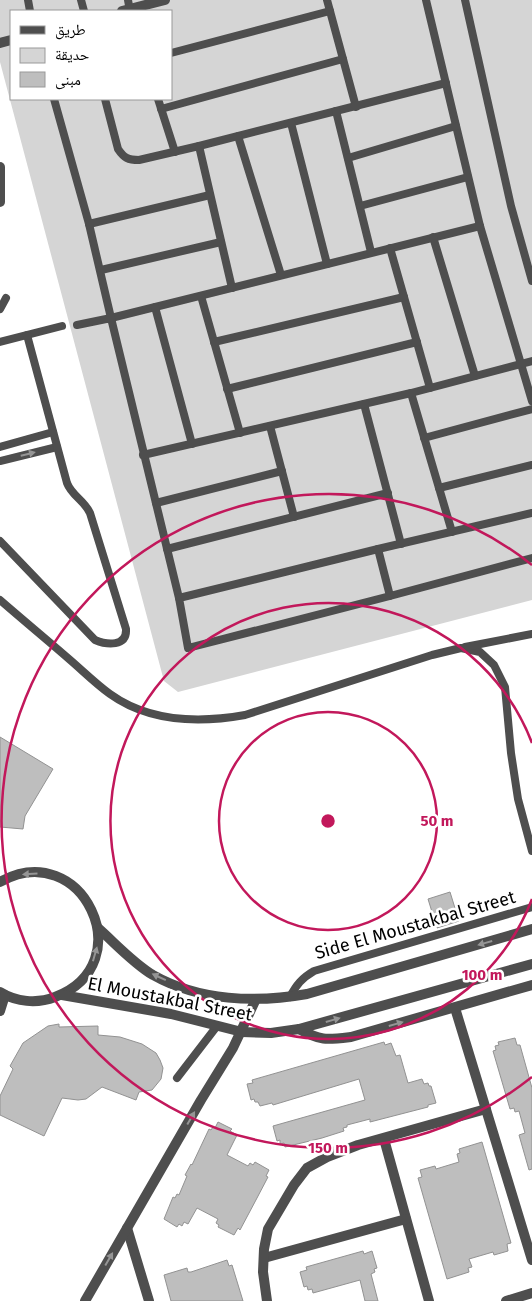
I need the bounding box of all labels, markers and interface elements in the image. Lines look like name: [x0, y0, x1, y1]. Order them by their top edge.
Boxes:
legend: [10, 10, 172, 100]
text: طريق: [55, 21, 86, 40]
text: حديقة: [55, 46, 90, 64]
text: مبنى: [55, 71, 81, 90]
one-way arrow: [21, 450, 36, 458]
centre of rings: [319, 812, 337, 830]
text: 50 m: [420, 812, 454, 830]
one-way arrow: [22, 870, 38, 878]
street label: Side El Moustakbal Street: [312, 886, 518, 964]
one-way arrow: [478, 939, 493, 947]
one-way arrow: [91, 947, 99, 962]
text: 100 m: [462, 966, 502, 984]
street label: El Moustakbal Street: [86, 972, 255, 1026]
one-way arrow: [152, 973, 166, 981]
one-way arrow: [326, 1015, 341, 1023]
one-way arrow: [389, 1020, 404, 1028]
one-way arrow: [186, 1112, 195, 1125]
text: 150 m: [308, 1139, 348, 1157]
one-way arrow: [105, 1251, 113, 1266]

